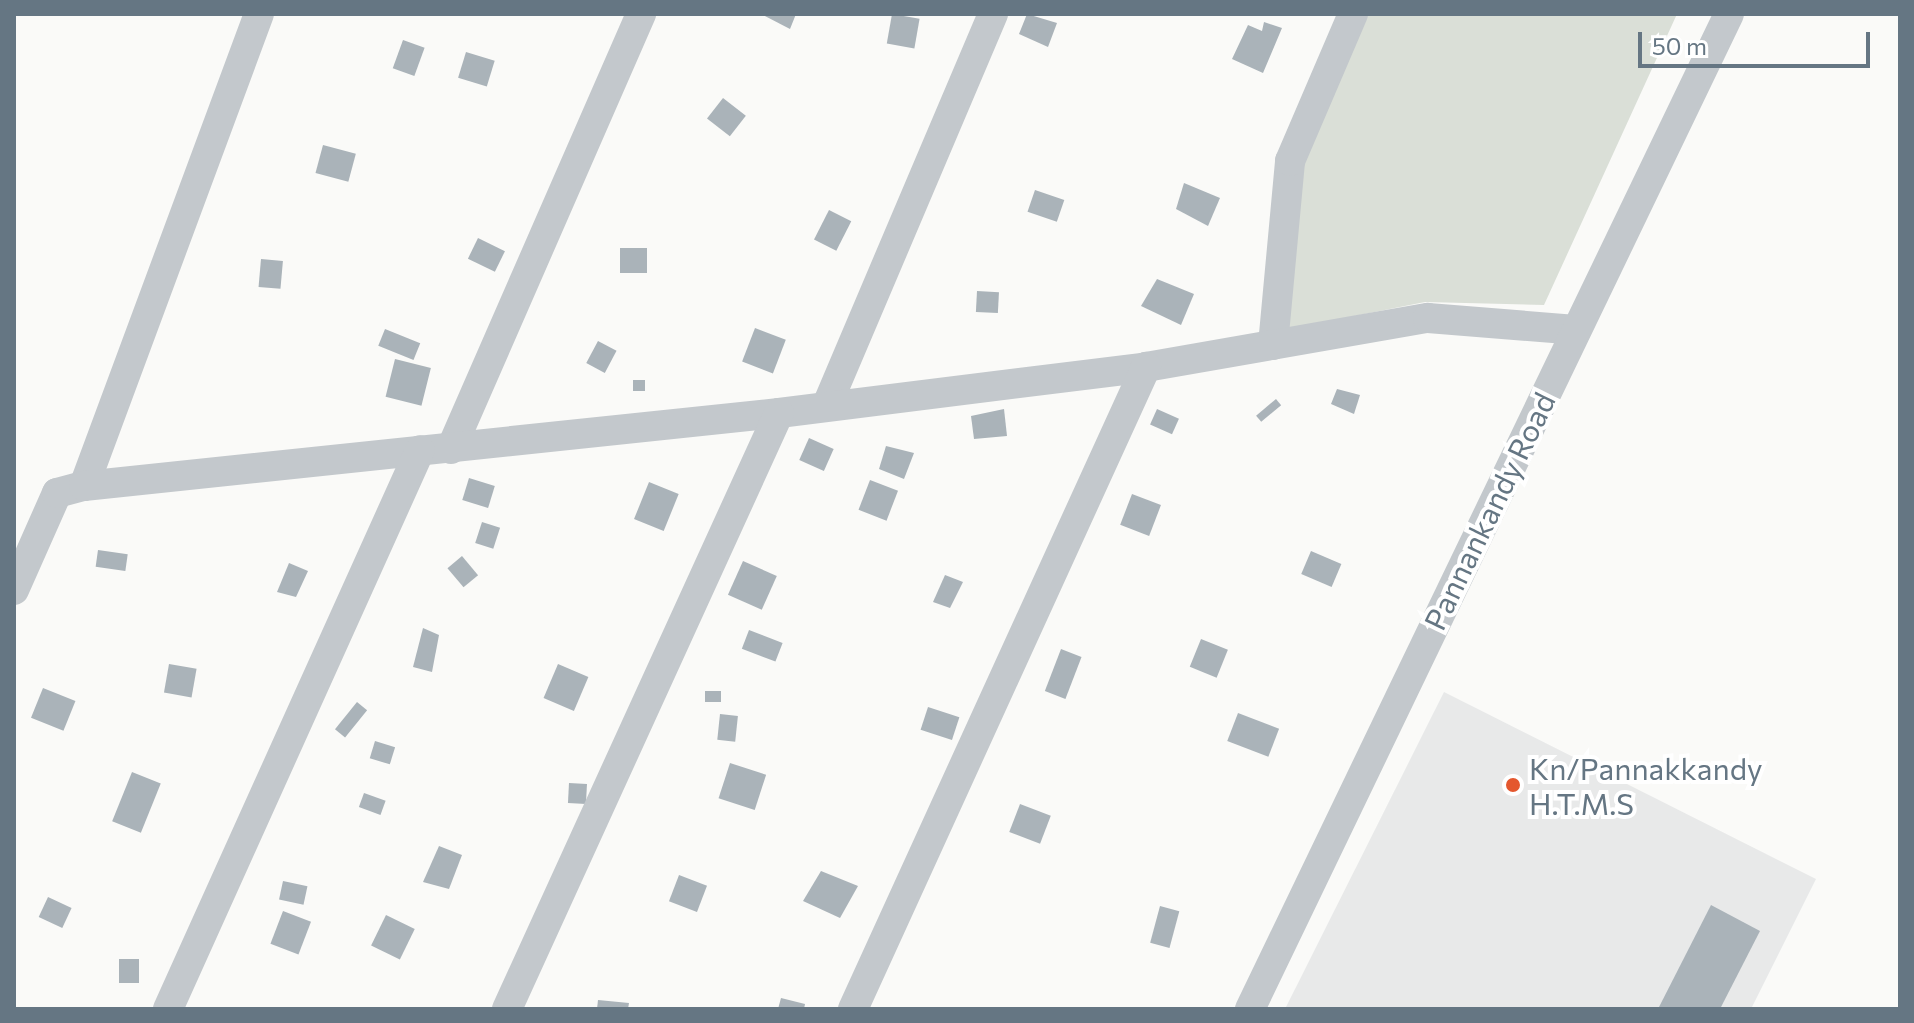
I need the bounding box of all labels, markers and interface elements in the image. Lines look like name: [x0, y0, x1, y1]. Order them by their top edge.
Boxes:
scale bar: [1642, 16, 1874, 66]
text: 50 m: [1652, 31, 1707, 60]
street label: Pannankandy Road: [1416, 386, 1562, 636]
place label: Kn/Pannakkandy H.T.M.S: [1529, 750, 1763, 820]
marker: Kn/Pannakkandy H.T.M.S: [1504, 776, 1522, 794]

